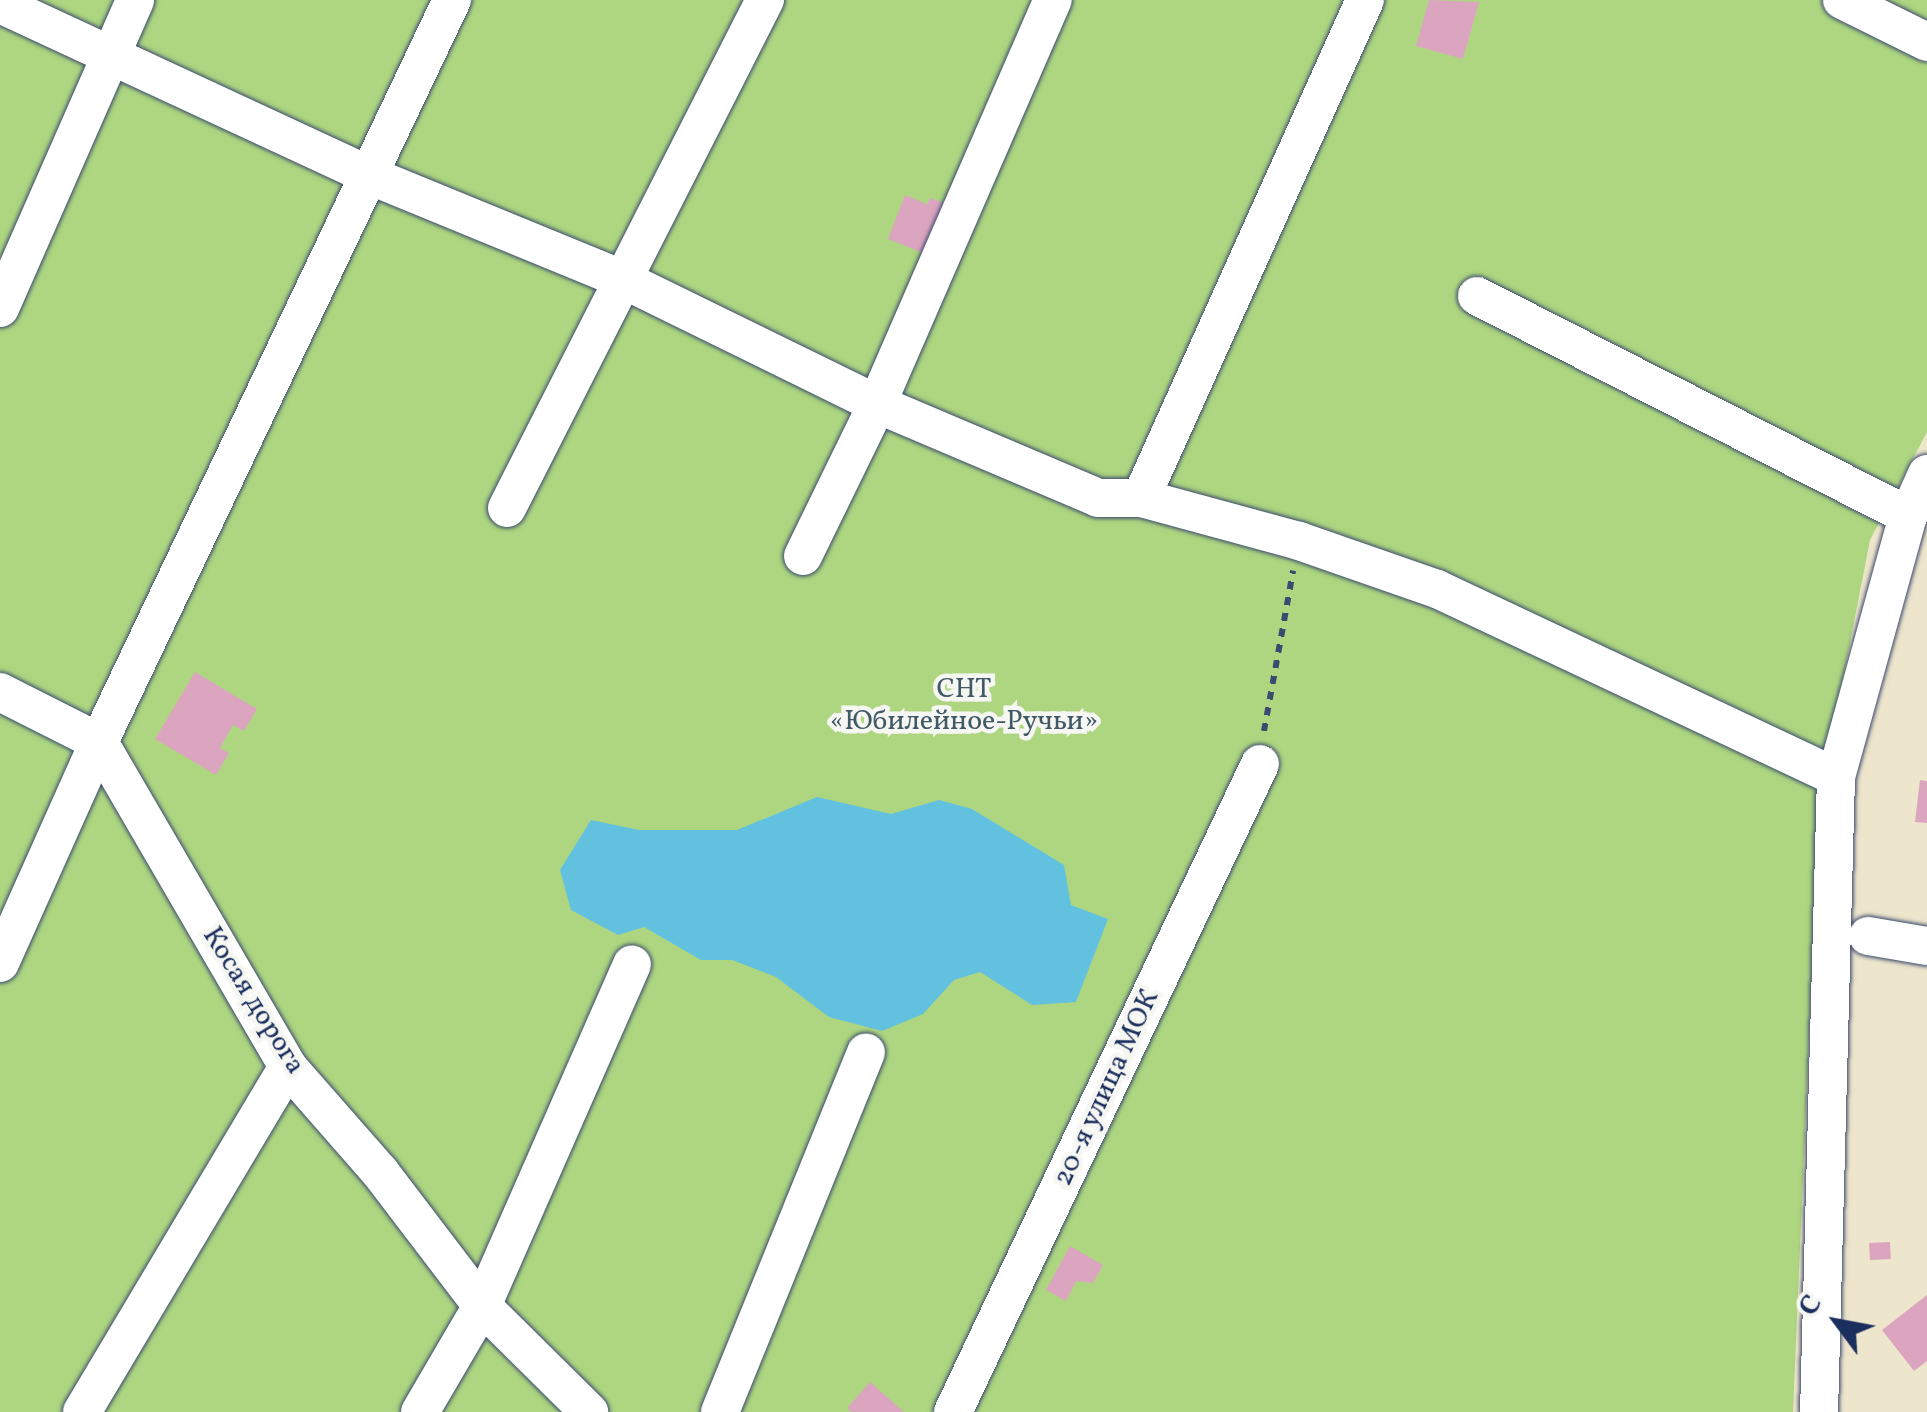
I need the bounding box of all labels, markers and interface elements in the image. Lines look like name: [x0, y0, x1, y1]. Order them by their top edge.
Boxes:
park label: СНТ «Юбилейное-Ручьи»: [830, 673, 1098, 739]
street label: Косая дорога: [194, 921, 312, 1081]
street label: 20-я улица МОК: [1047, 984, 1167, 1192]
north arrow: [1787, 1272, 1887, 1372]
text: С: [1790, 1288, 1832, 1324]

